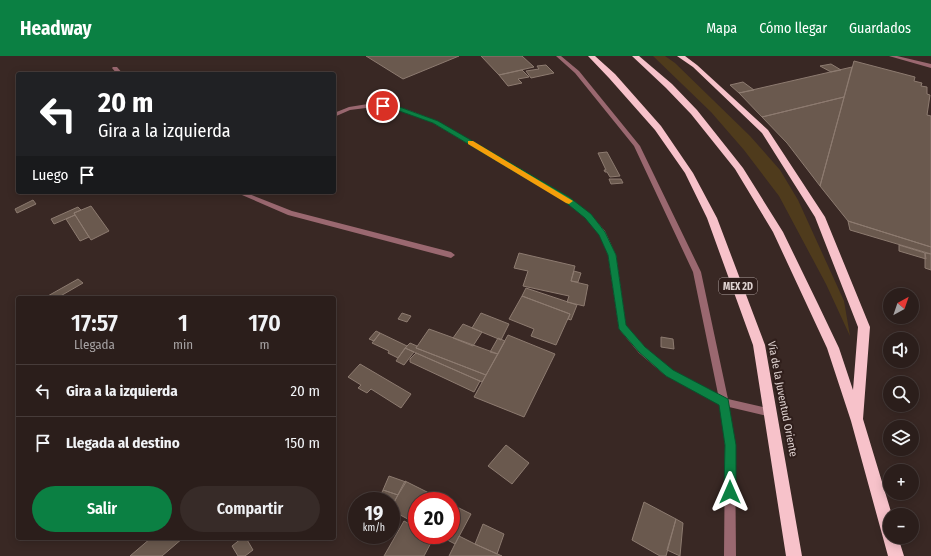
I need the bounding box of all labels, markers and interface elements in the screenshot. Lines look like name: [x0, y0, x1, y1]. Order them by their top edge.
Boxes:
text: Headway: [20, 17, 92, 40]
text: Mapa: [706, 20, 737, 37]
text: Cómo llegar: [759, 20, 827, 37]
text: Guardados: [849, 20, 911, 37]
text: 20 m: [98, 86, 153, 119]
icon: left: [32, 88, 84, 140]
pin: [366, 89, 400, 123]
icon: arrive: [372, 95, 394, 117]
text: Gira a la izquierda: [98, 120, 231, 142]
icon: arrive: [76, 164, 98, 186]
text: Luego: [32, 166, 68, 184]
road number: MEX 2D: [719, 278, 757, 294]
north arrow: [883, 288, 919, 324]
map controls: [883, 288, 919, 544]
text: 17:57: [71, 309, 118, 337]
text: 1: [178, 309, 188, 337]
text: 170: [248, 309, 281, 337]
button: sound: [883, 332, 919, 368]
text: Llegada: [74, 337, 115, 352]
text: min: [173, 337, 193, 352]
text: m: [260, 337, 270, 352]
street label: Vía de la Juventud Oriente: [765, 340, 800, 458]
button: search: [883, 376, 919, 412]
icon: left: [32, 380, 54, 402]
text: Gira a la izquierda: [66, 382, 178, 400]
text: 20 m: [291, 382, 320, 400]
button: layers: [883, 420, 919, 456]
icon: arrive: [32, 432, 54, 454]
text: Llegada al destino: [66, 434, 180, 452]
text: 150 m: [284, 434, 320, 452]
button: +: [883, 464, 919, 500]
position arrow: [709, 471, 751, 513]
button: Salir: [32, 486, 172, 532]
button: Compartir: [180, 486, 320, 532]
speed limit sign: 20: [408, 492, 460, 544]
text: 19: [365, 501, 383, 525]
button: −: [883, 508, 919, 544]
text: km/h: [363, 522, 385, 534]

